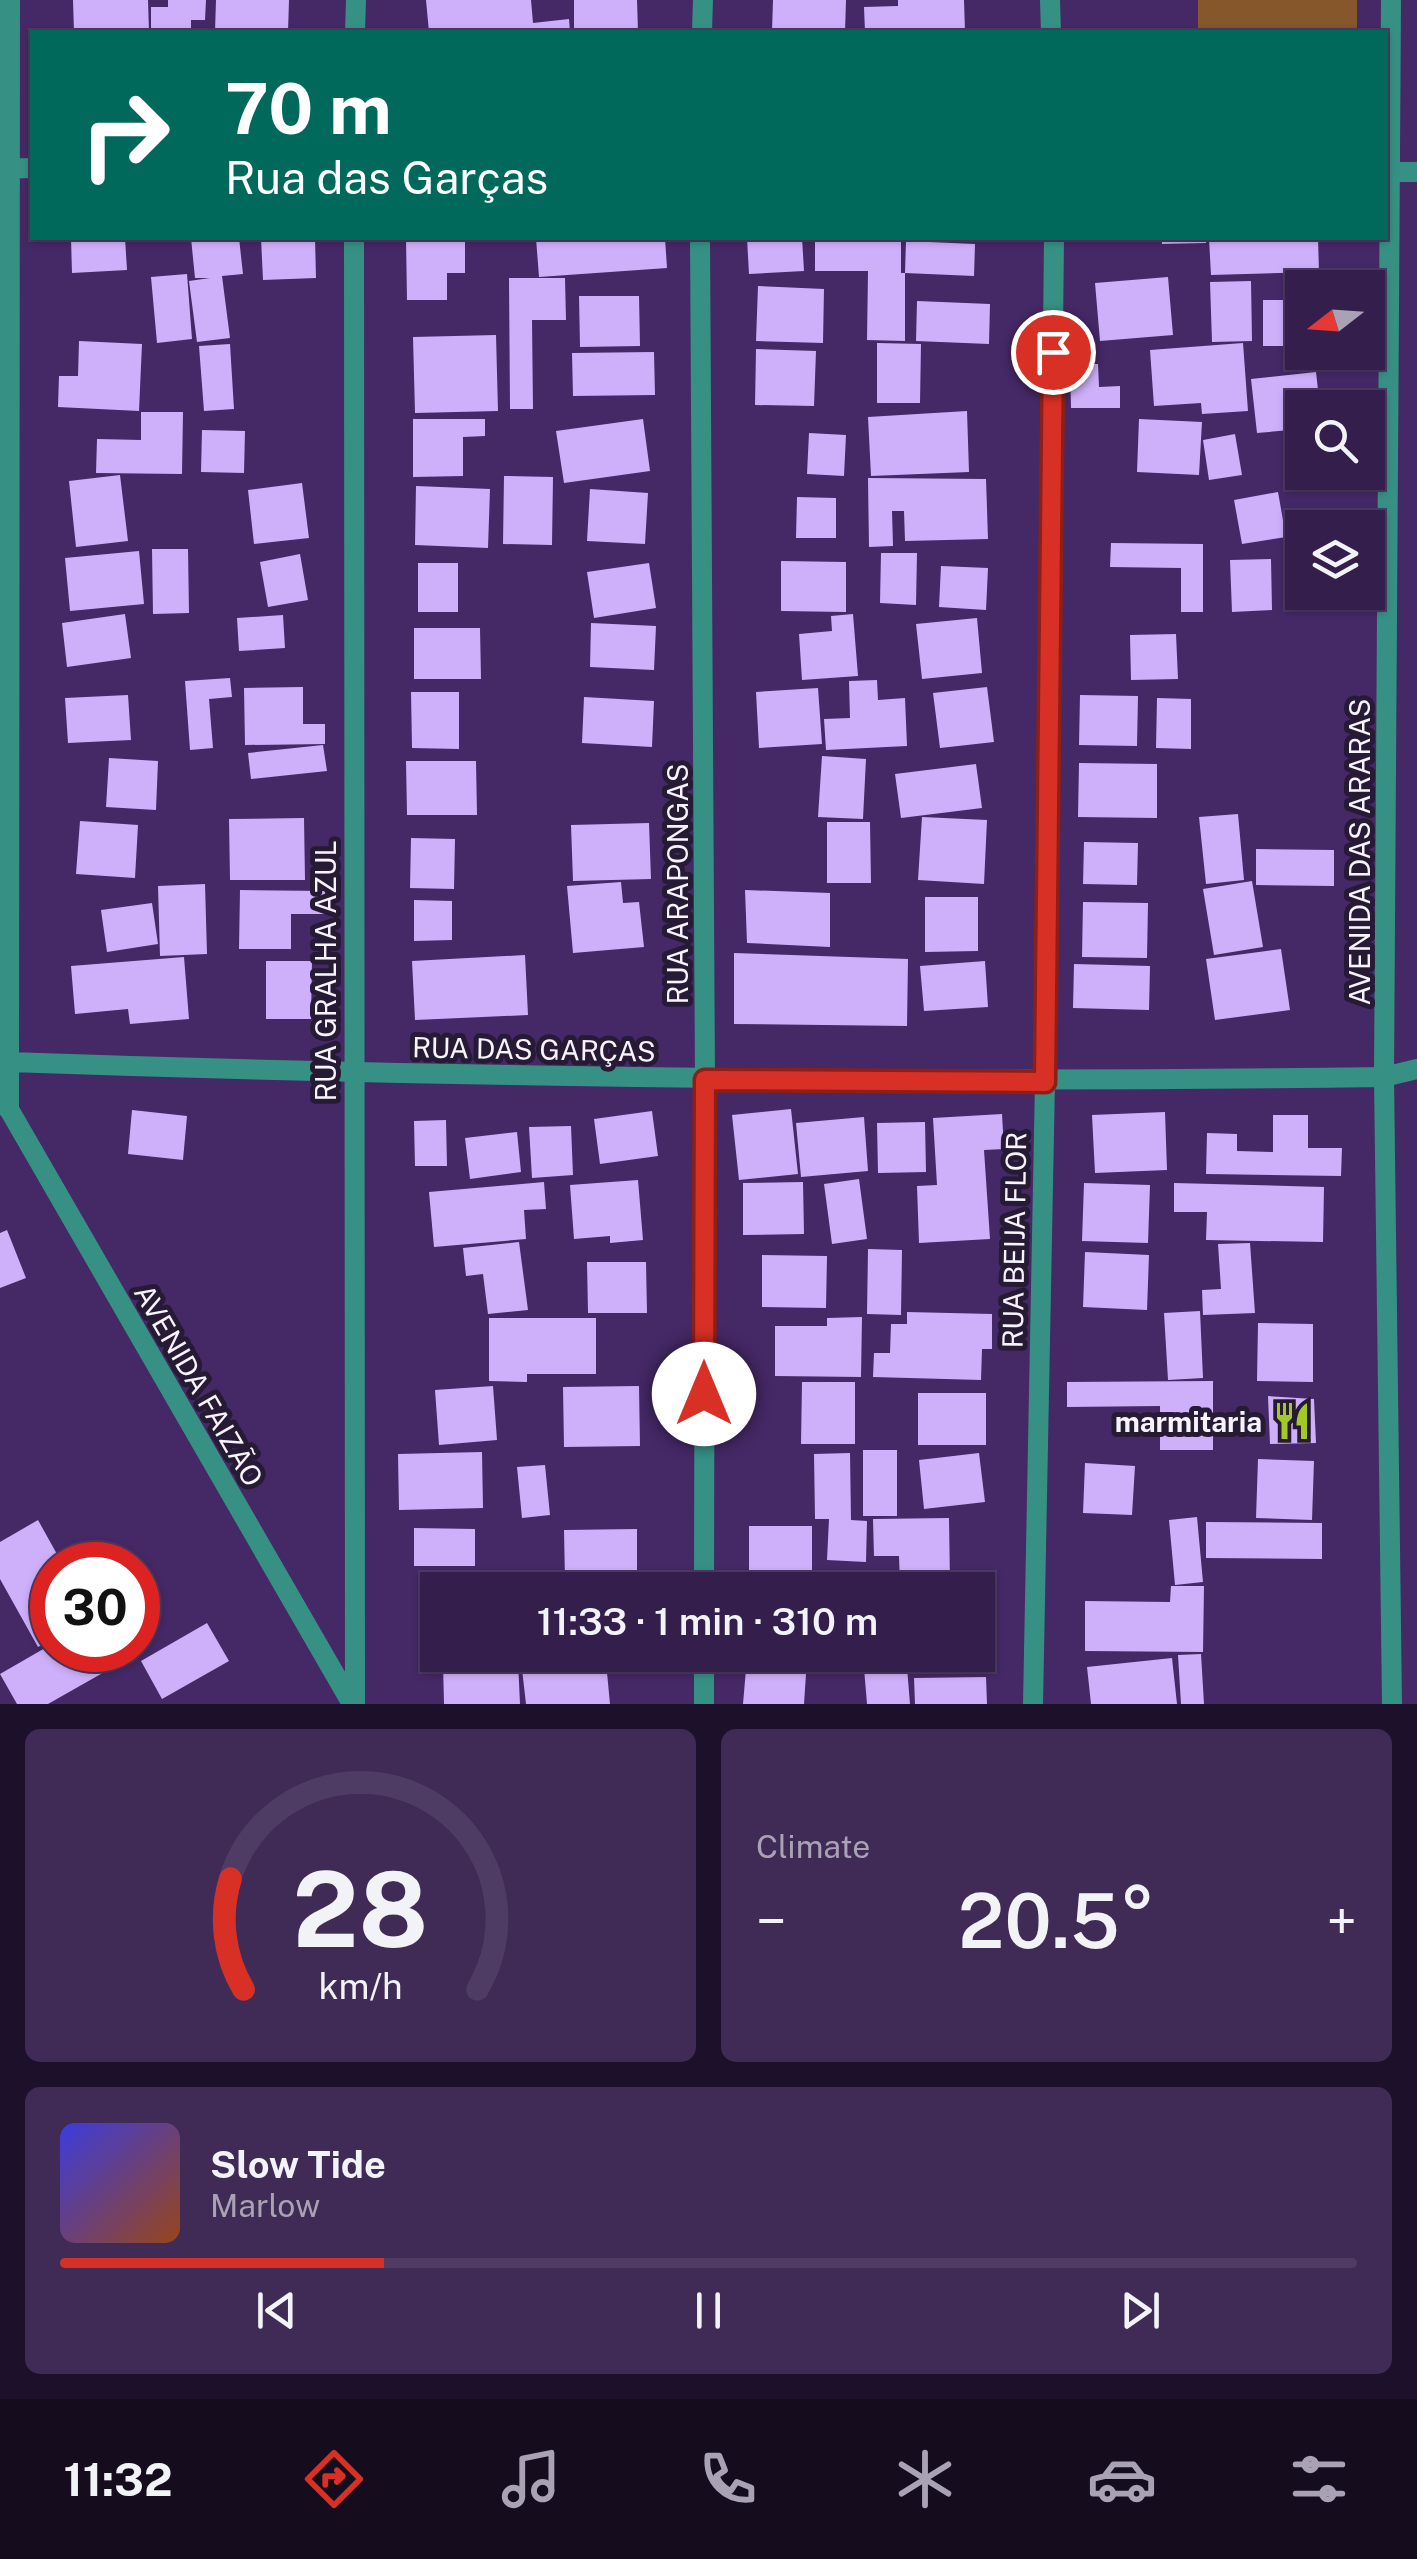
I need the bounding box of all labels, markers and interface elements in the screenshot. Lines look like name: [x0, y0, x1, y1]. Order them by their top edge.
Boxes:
text: 70 m: [225, 67, 392, 150]
icon: right: [60, 70, 190, 200]
text: Rua das Garças: [225, 151, 548, 204]
north arrow: [1285, 270, 1385, 370]
map controls: [1285, 270, 1385, 610]
pin: [1011, 310, 1096, 395]
icon: arrive: [1026, 325, 1081, 380]
button: search: [1285, 390, 1385, 490]
button: layers: [1285, 510, 1385, 610]
street label: AVENIDA DAS ARARAS: [1343, 698, 1376, 1006]
street label: RUA ARAPONGAS: [661, 764, 694, 1004]
street label: RUA GRALHA AZUL: [309, 840, 342, 1102]
street label: RUA DAS GARÇAS: [412, 1030, 656, 1068]
street label: RUA BEIJA FLOR: [996, 1131, 1032, 1349]
street label: AVENIDA FAIZÃO: [128, 1278, 270, 1492]
position arrow: [652, 1342, 756, 1446]
restaurant icon: marmitaria: [1271, 1400, 1313, 1442]
place label: marmitaria: [1115, 1405, 1262, 1438]
speed limit sign: 30: [30, 1542, 160, 1672]
text: 11:33 · 1 min · 310 m: [537, 1599, 878, 1644]
text: Climate: [756, 1828, 870, 1865]
text: 28: [293, 1848, 428, 1970]
text: 20.5°: [958, 1877, 1155, 1965]
text: −: [756, 1889, 787, 1953]
text: +: [1327, 1889, 1357, 1953]
text: km/h: [318, 1965, 403, 2007]
text: Slow Tide: [210, 2142, 386, 2187]
text: Marlow: [210, 2187, 320, 2224]
icon: previous: [249, 2283, 304, 2338]
icon: pause: [681, 2283, 736, 2338]
icon: next: [1113, 2283, 1168, 2338]
icon: directions: [299, 2444, 369, 2514]
icon: music: [496, 2444, 566, 2514]
icon: phone: [693, 2444, 763, 2514]
icon: climate: [890, 2444, 960, 2514]
icon: car: [1087, 2444, 1157, 2514]
icon: filters: [1284, 2444, 1354, 2514]
text: 11:32: [63, 2453, 173, 2506]

